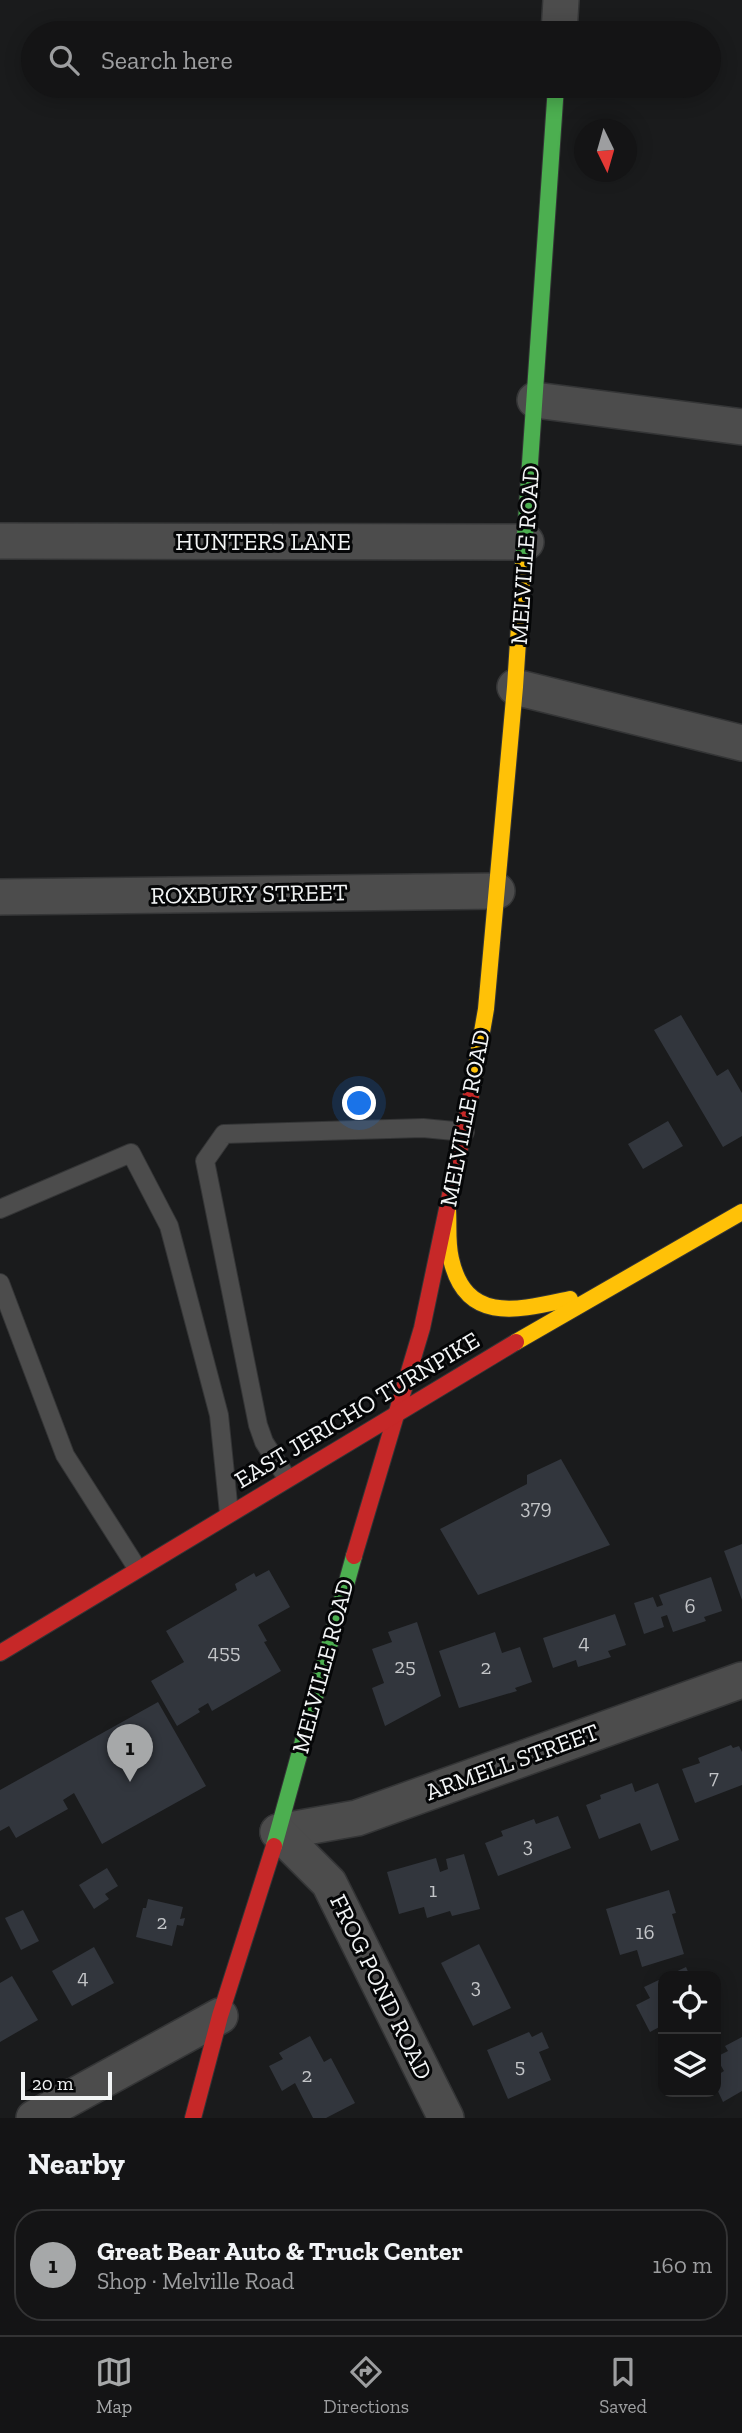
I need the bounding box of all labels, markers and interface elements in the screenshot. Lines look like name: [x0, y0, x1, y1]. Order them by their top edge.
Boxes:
search box: [21, 21, 721, 98]
icon: search: [45, 41, 83, 79]
text: Search here: [101, 44, 233, 76]
north arrow: [574, 119, 637, 182]
street label: MELVILLE ROAD: [504, 464, 545, 646]
street label: HUNTERS LANE: [175, 527, 351, 556]
street label: ROXBURY STREET: [150, 877, 348, 910]
street label: MELVILLE ROAD: [433, 1027, 496, 1209]
your location: [342, 1086, 376, 1120]
street label: EAST JERICHO TURNPIKE: [229, 1325, 484, 1494]
house number: 379: [520, 1494, 552, 1519]
street label: MELVILLE ROAD: [285, 1575, 360, 1756]
house number: 6: [684, 1593, 696, 1618]
house number: 4: [578, 1629, 590, 1654]
house number: 455: [208, 1639, 240, 1664]
house number: 25: [394, 1653, 416, 1678]
house number: 2: [481, 1654, 491, 1679]
street label: ARMELL STREET: [421, 1717, 603, 1806]
pin: 1: [107, 1724, 153, 1782]
house number: 7: [709, 1764, 719, 1789]
house number: 3: [523, 1832, 533, 1857]
house number: 1: [429, 1877, 437, 1902]
street label: FROG POND ROAD: [324, 1889, 439, 2084]
house number: 2: [157, 1909, 167, 1934]
house number: 16: [635, 1919, 655, 1944]
house number: 4: [77, 1964, 89, 1989]
map controls: [658, 1971, 721, 2097]
button: locate: [658, 1971, 721, 2034]
house number: 3: [471, 1973, 481, 1998]
button: layers: [658, 2034, 721, 2097]
house number: 5: [515, 2053, 525, 2078]
house number: 2: [302, 2062, 312, 2087]
scale bar: [21, 2069, 112, 2101]
text: 20 m: [32, 2072, 73, 2095]
text: Nearby: [28, 2146, 125, 2182]
text: Great Bear Auto & Truck Center: [97, 2235, 463, 2267]
text: 1: [48, 2251, 58, 2279]
text: 160 m: [653, 2251, 712, 2279]
text: Shop · Melville Road: [97, 2267, 294, 2295]
tab: Map: [95, 2353, 133, 2418]
tab: Directions: [323, 2353, 409, 2418]
tab: Saved: [599, 2353, 647, 2418]

